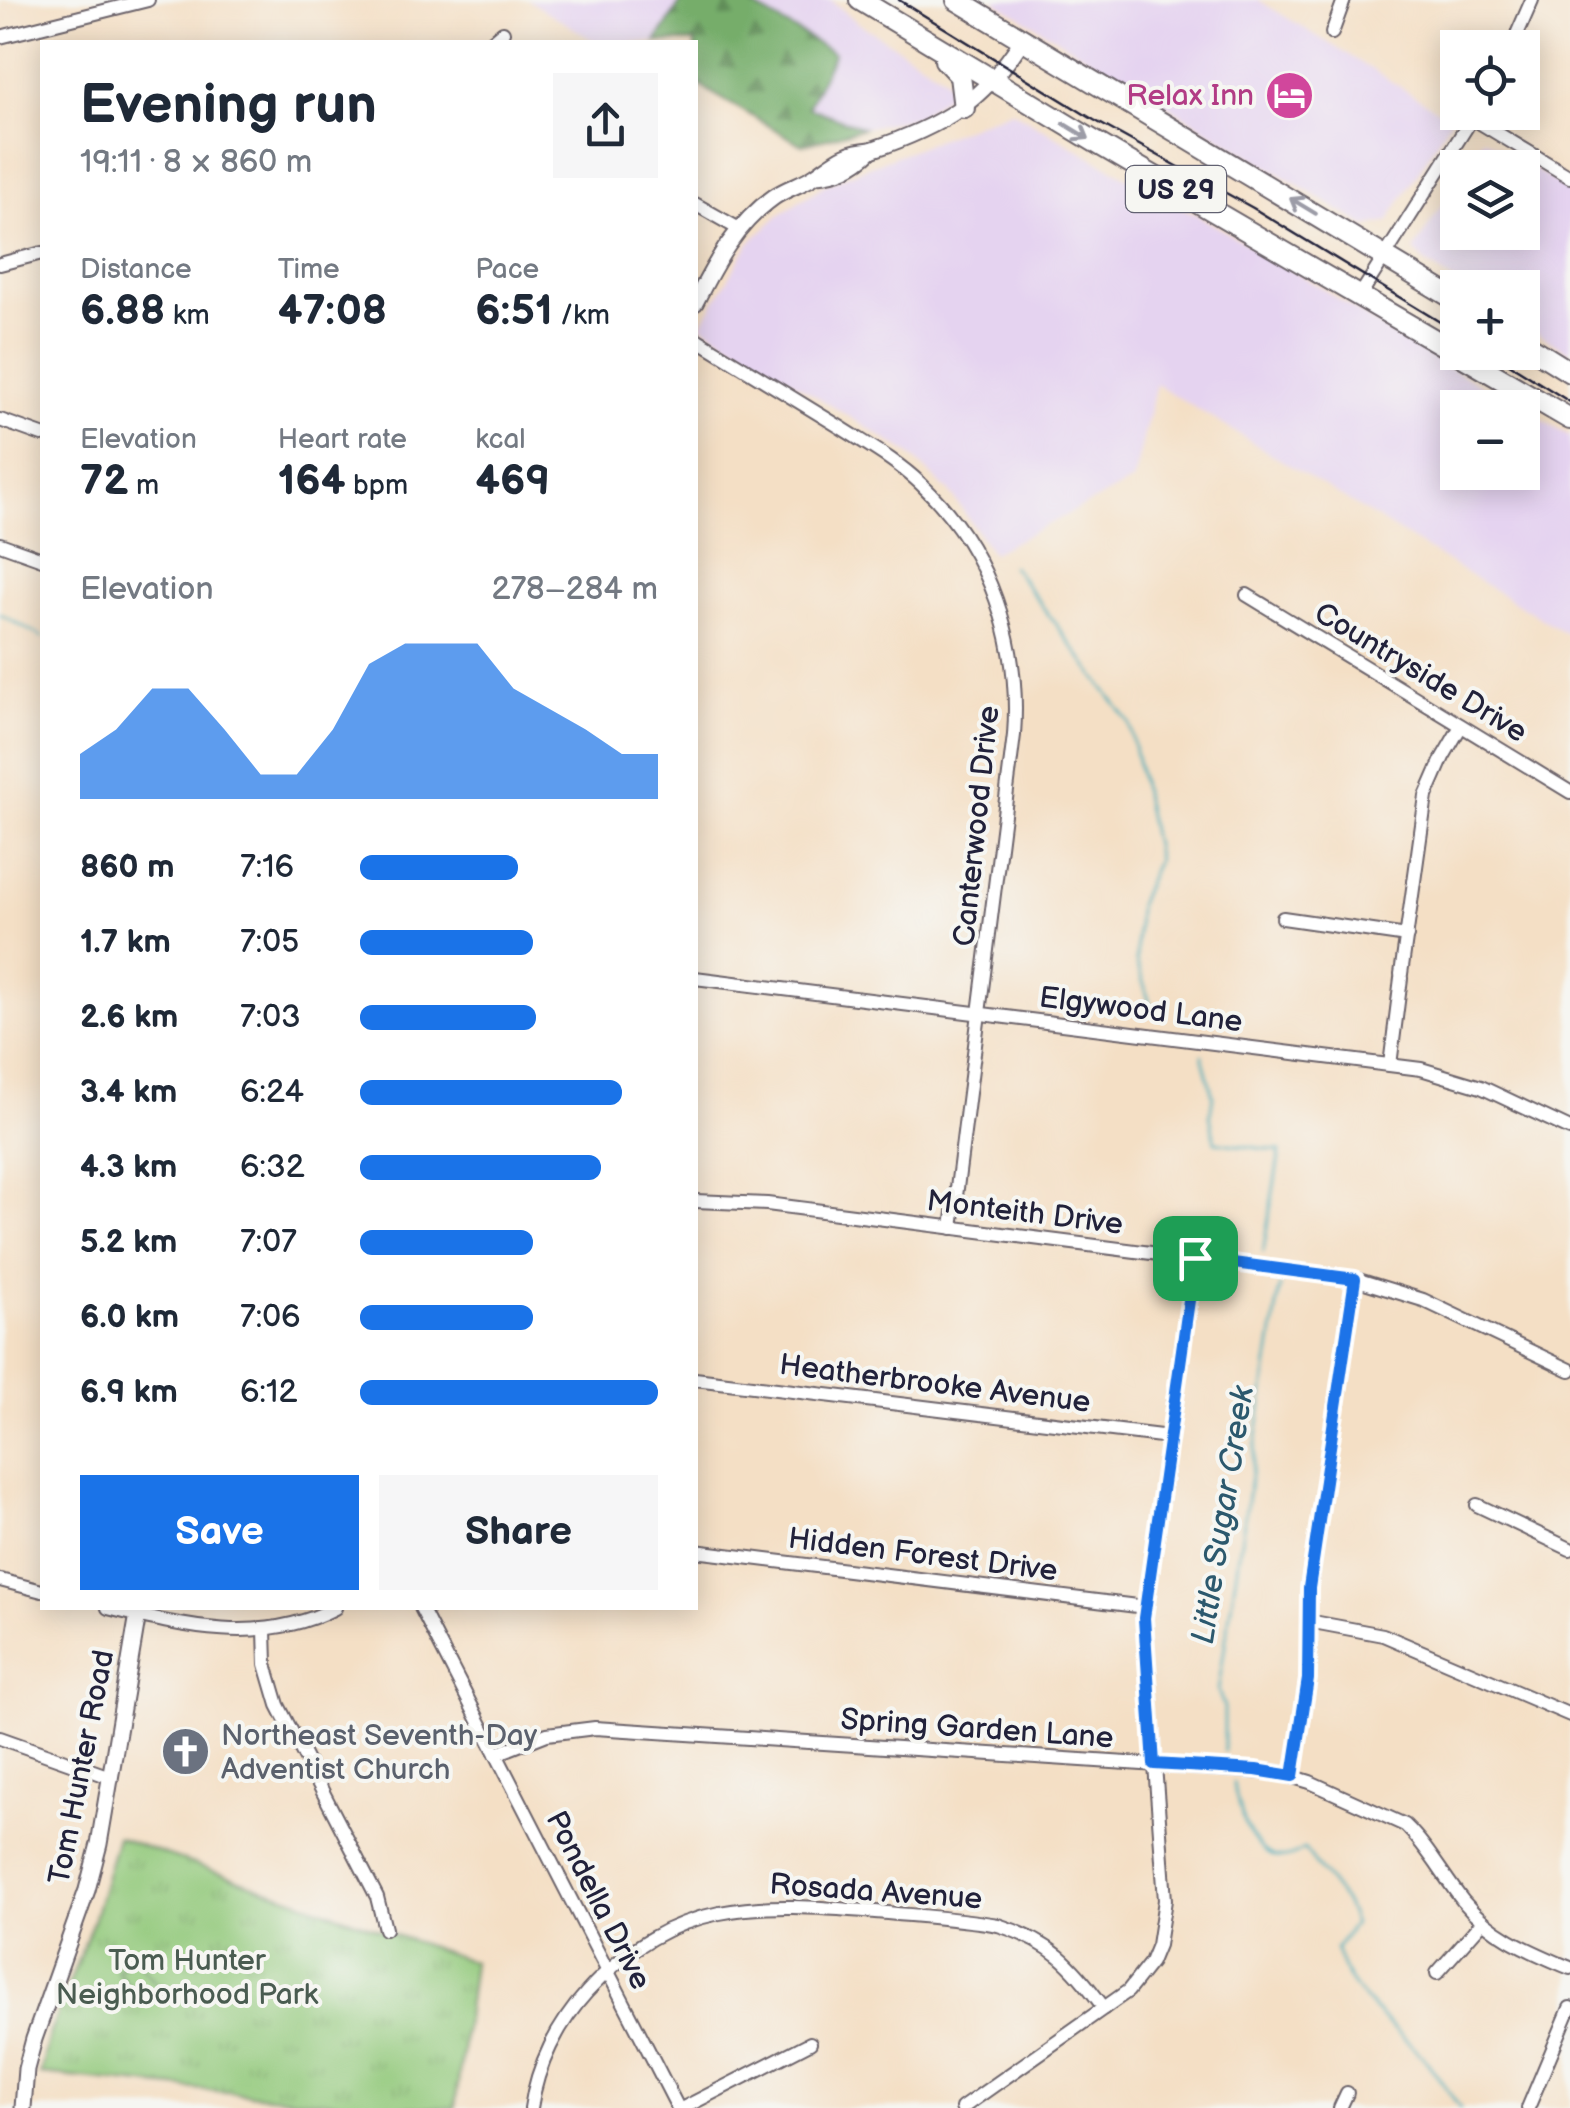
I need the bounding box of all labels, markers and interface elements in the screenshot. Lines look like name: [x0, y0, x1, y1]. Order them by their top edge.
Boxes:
map controls: [1440, 30, 1540, 490]
button: locate: [1440, 30, 1540, 130]
hotel icon: Relax Inn: [1263, 69, 1315, 121]
text: Evening run: [80, 72, 377, 139]
button: share: [553, 73, 658, 178]
place label: Relax Inn: [1126, 78, 1254, 114]
one-way arrow: [1061, 121, 1090, 141]
text: 19:11 · 8 × 860 m: [80, 143, 312, 182]
button: layers: [1440, 150, 1540, 250]
road number: US 29: [1126, 166, 1226, 212]
one-way arrow: [1289, 196, 1318, 216]
text: Distance: [80, 253, 192, 286]
text: Time: [278, 253, 340, 286]
text: Pace: [475, 253, 539, 286]
button: +: [1440, 270, 1540, 370]
text: 6.88: [80, 286, 165, 337]
text: 47:08: [278, 286, 387, 337]
text: 6:51: [475, 286, 553, 337]
text: km: [165, 299, 210, 332]
text: /km: [553, 299, 610, 332]
button: −: [1440, 390, 1540, 490]
text: Elevation: [80, 423, 197, 456]
text: Heart rate: [278, 423, 407, 456]
text: kcal: [475, 423, 526, 456]
text: 72: [80, 456, 128, 507]
text: 164: [278, 456, 346, 507]
text: 469: [475, 456, 550, 507]
text: m: [128, 469, 159, 502]
text: bpm: [346, 469, 408, 502]
text: Elevation: [80, 570, 213, 609]
text: 278–284 m: [492, 570, 658, 609]
street label: Countryside Drive: [1308, 595, 1533, 751]
street label: Canterwood Drive: [946, 704, 1008, 948]
text: 860 m: [80, 848, 175, 887]
text: 7:16: [240, 848, 294, 887]
text: 1.7 km: [80, 923, 171, 962]
text: 7:05: [240, 923, 299, 962]
street label: Elgywood Lane: [1037, 980, 1245, 1040]
text: 2.6 km: [80, 998, 178, 1037]
text: 7:03: [240, 998, 301, 1037]
text: 3.4 km: [80, 1073, 177, 1112]
text: 6:24: [240, 1073, 304, 1112]
text: 4.3 km: [80, 1148, 177, 1187]
text: 6:32: [240, 1148, 305, 1187]
street label: Monteith Drive: [925, 1183, 1125, 1243]
pin: [1153, 1216, 1238, 1301]
text: 5.2 km: [80, 1223, 177, 1262]
text: 7:07: [240, 1223, 297, 1262]
icon: arrive: [1168, 1231, 1223, 1286]
text: 6.0 km: [80, 1298, 179, 1337]
text: 7:06: [240, 1298, 301, 1337]
street label: Heatherbrooke Avenue: [777, 1347, 1092, 1421]
text: 6.9 km: [80, 1373, 178, 1412]
text: 6:12: [240, 1373, 297, 1412]
water label: Little Sugar Creek: [1184, 1382, 1263, 1647]
button: Save: [80, 1475, 359, 1590]
button: Share: [379, 1475, 658, 1590]
street label: Hidden Forest Drive: [786, 1521, 1059, 1589]
street label: Tom Hunter Road: [42, 1647, 122, 1887]
street label: Spring Garden Lane: [839, 1702, 1115, 1756]
place label: Northeast Seventh-Day Adventist Church: [221, 1718, 538, 1788]
church icon: Northeast Seventh-Day Adventist Church: [160, 1726, 212, 1778]
street label: Pondella Drive: [538, 1805, 658, 1996]
street label: Rosada Avenue: [768, 1867, 984, 1917]
park label: Tom Hunter Neighborhood Park: [56, 1943, 319, 2013]

